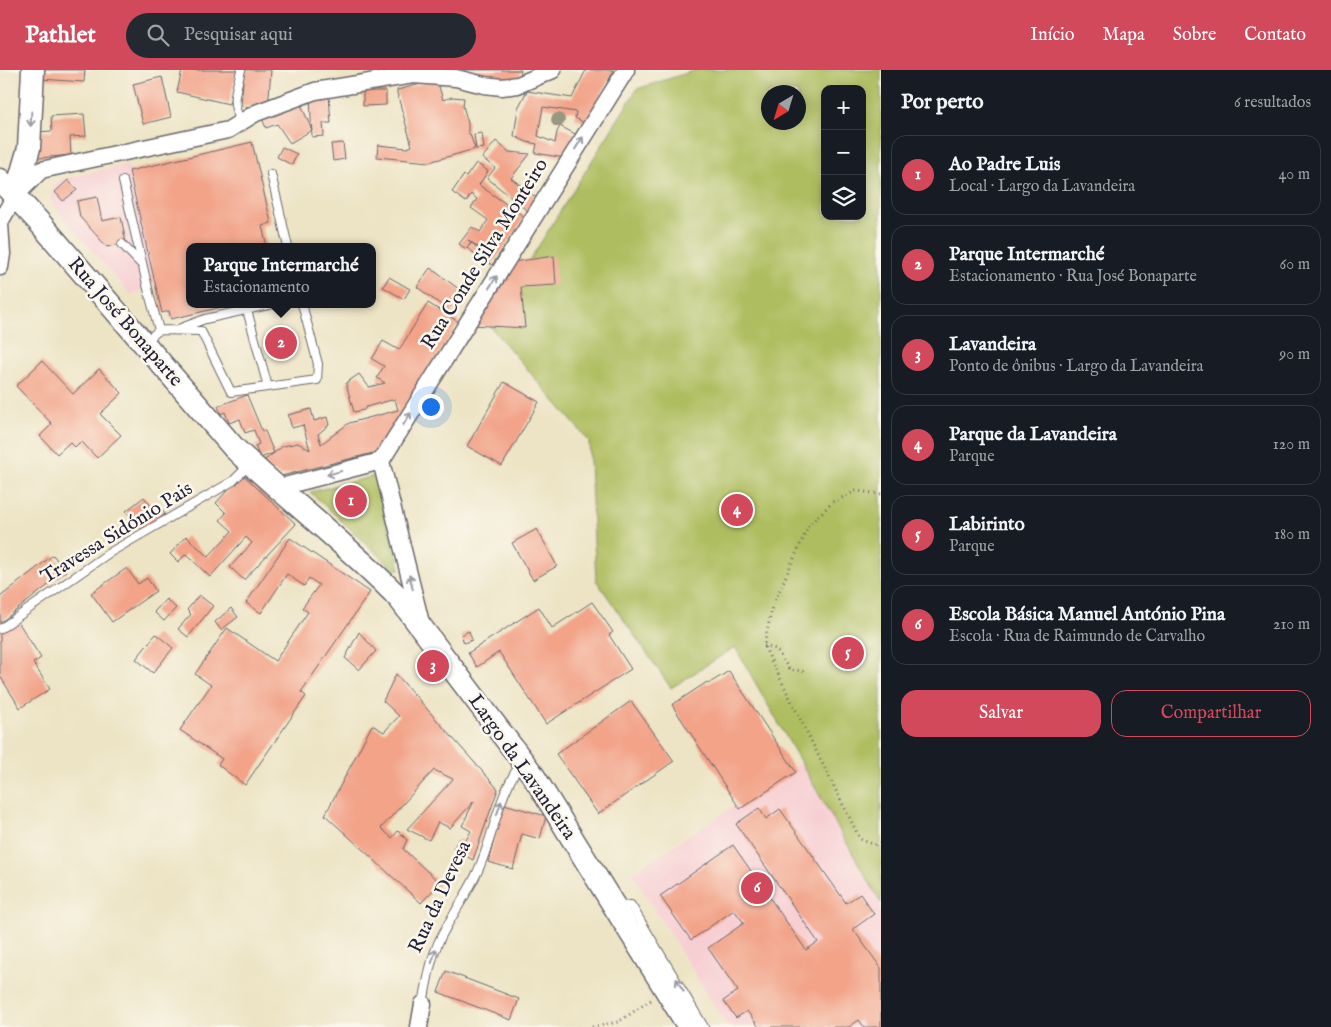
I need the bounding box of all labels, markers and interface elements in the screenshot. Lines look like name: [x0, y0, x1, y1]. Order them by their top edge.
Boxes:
search box: [126, 13, 476, 58]
text: Pathlet: [25, 20, 96, 51]
icon: search: [144, 21, 172, 49]
text: Pesquisar aqui: [184, 23, 293, 47]
text: Início: [1030, 24, 1075, 47]
text: Mapa: [1103, 24, 1145, 47]
text: Sobre: [1173, 24, 1216, 47]
text: Contato: [1244, 24, 1306, 47]
north arrow: [761, 85, 806, 130]
map controls: [821, 85, 866, 220]
button: +: [821, 85, 866, 130]
text: Por perto: [901, 89, 983, 116]
text: 6 resultados: [1234, 93, 1311, 113]
one-way arrow: [26, 110, 35, 126]
button: −: [821, 130, 866, 175]
one-way arrow: [574, 137, 584, 151]
text: Ao Padre Luis: [949, 153, 1060, 177]
street label: Rua Conde Silva Monteiro: [416, 154, 554, 354]
text: 1: [915, 165, 921, 185]
text: 40 m: [1278, 165, 1310, 185]
button: layers: [821, 175, 866, 220]
text: Local · Largo da Lavandeira: [949, 177, 1135, 197]
popup: [186, 243, 376, 308]
text: Parque Intermarché: [949, 243, 1104, 267]
street label: Rua José Bonaparte: [62, 252, 188, 392]
text: Parque Intermarché: [203, 254, 359, 278]
text: 2: [914, 255, 922, 275]
text: 60 m: [1280, 255, 1310, 275]
text: Estacionamento · Rua José Bonaparte: [949, 267, 1197, 287]
one-way arrow: [489, 275, 499, 289]
text: Estacionamento: [203, 278, 310, 298]
pin: 2: [265, 324, 297, 362]
text: Lavandeira: [949, 333, 1036, 357]
text: 3: [915, 345, 921, 365]
text: 90 m: [1279, 345, 1310, 365]
text: Ponto de ônibus · Largo da Lavandeira: [949, 357, 1204, 377]
your location: [418, 394, 444, 420]
one-way arrow: [402, 413, 412, 427]
text: Parque da Lavandeira: [949, 423, 1117, 447]
text: 4: [914, 435, 922, 455]
text: 120 m: [1273, 435, 1310, 455]
text: Parque: [949, 447, 995, 467]
one-way arrow: [326, 469, 342, 478]
street label: Travessa Sidónio Pais: [37, 476, 197, 590]
pin: 1: [335, 482, 367, 520]
pin: 4: [721, 491, 753, 529]
text: Labirinto: [949, 513, 1025, 537]
text: 5: [915, 525, 921, 545]
text: 180 m: [1274, 525, 1310, 545]
text: Parque: [949, 537, 995, 557]
one-way arrow: [406, 575, 415, 591]
text: Escola Básica Manuel António Pina: [949, 603, 1225, 627]
text: 6: [915, 615, 921, 635]
text: 210 m: [1273, 615, 1310, 635]
text: Escola · Rua de Raimundo de Carvalho: [949, 627, 1205, 647]
pin: 5: [832, 634, 864, 672]
pin: 3: [417, 647, 449, 685]
street label: Largo da Lavandeira: [463, 689, 582, 845]
button: Salvar: [901, 690, 1101, 737]
button: Compartilhar: [1111, 690, 1311, 737]
one-way arrow: [495, 801, 505, 817]
street label: Rua da Devesa: [403, 837, 477, 957]
pin: 6: [741, 869, 773, 907]
one-way arrow: [429, 949, 439, 965]
one-way arrow: [674, 978, 685, 992]

